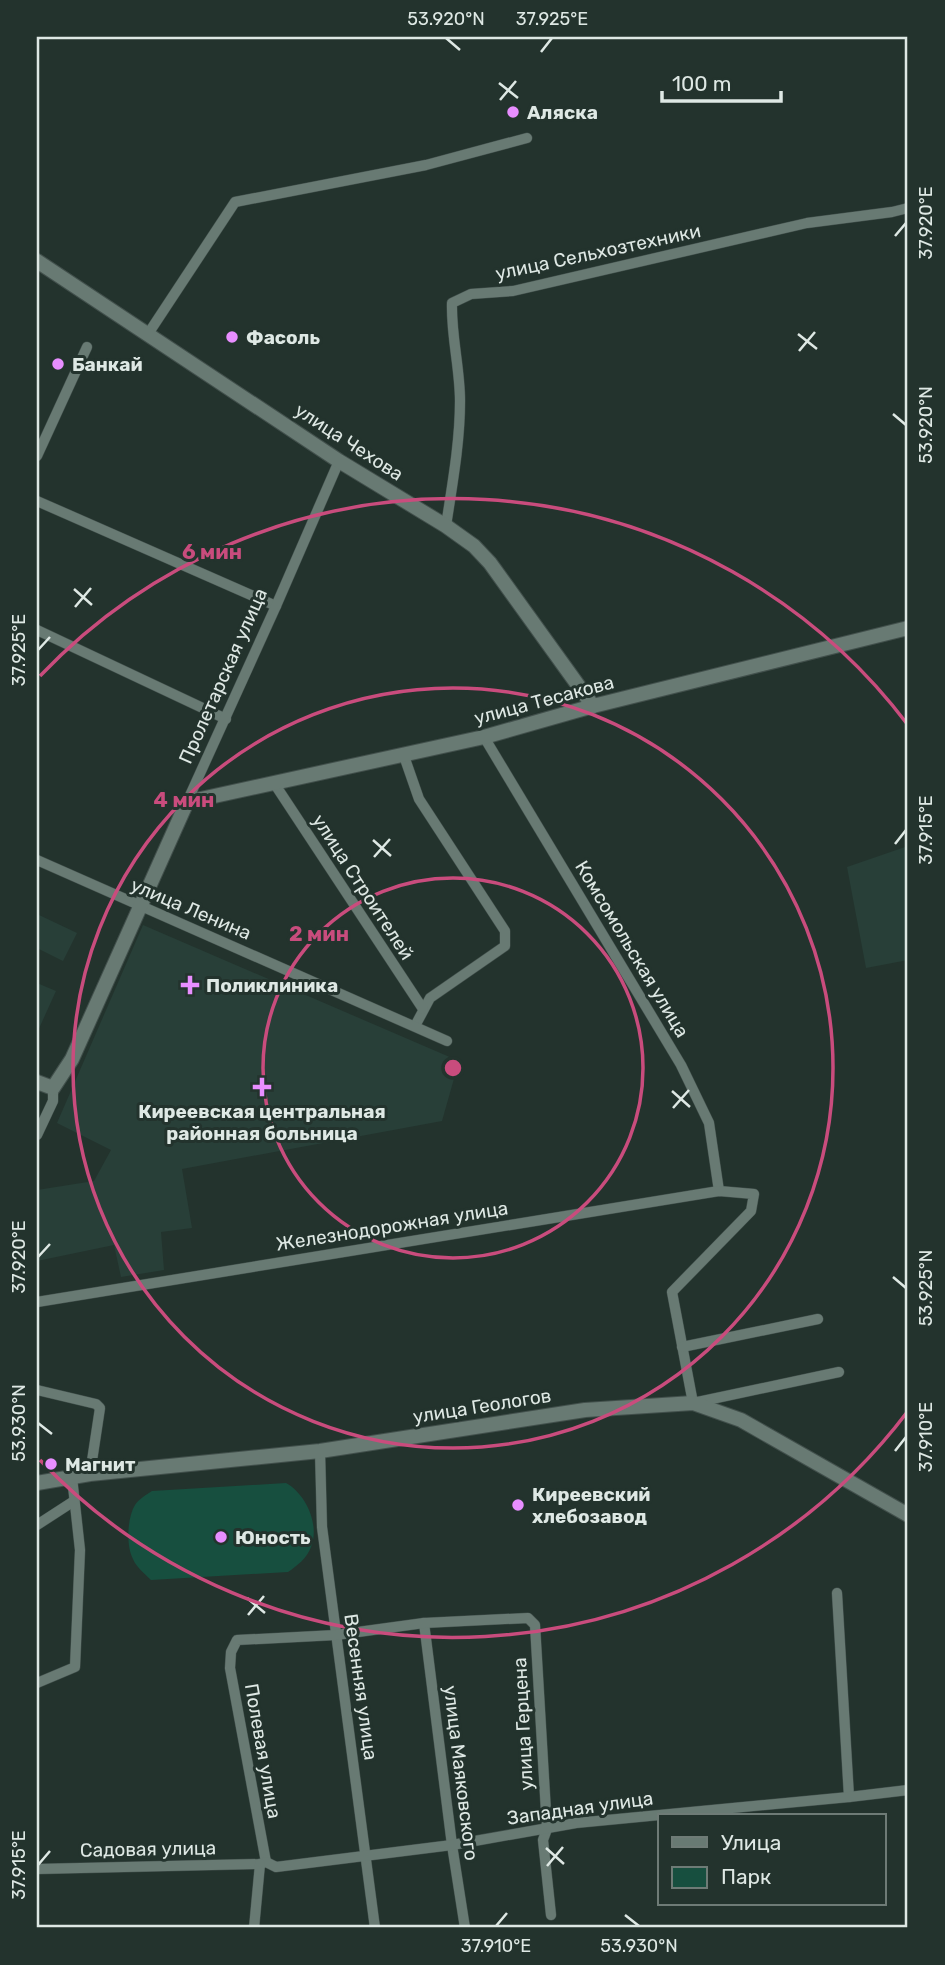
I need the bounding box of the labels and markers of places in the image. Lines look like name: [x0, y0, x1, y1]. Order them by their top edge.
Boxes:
place label: Аляска: [527, 101, 598, 124]
marker: Аляска: [505, 104, 521, 120]
place label: Фасоль: [246, 326, 320, 349]
marker: Фасоль: [224, 329, 240, 345]
place label: Банкай: [72, 353, 143, 376]
marker: Банкай: [50, 356, 66, 372]
place label: Поликлиника: [206, 974, 338, 997]
marker: Поликлиника: [180, 975, 200, 995]
centre of rings: [441, 1056, 465, 1080]
marker: Киреевская центральная районная больница: [252, 1077, 272, 1097]
place label: Киреевская центральная районная больница: [138, 1100, 386, 1145]
place label: Магнит: [65, 1453, 136, 1476]
marker: Магнит: [43, 1456, 59, 1472]
place label: Киреевский хлебозавод: [532, 1483, 650, 1528]
marker: Киреевский хлебозавод: [510, 1497, 526, 1513]
place label: Юность: [235, 1526, 311, 1549]
marker: Юность: [213, 1529, 229, 1545]

